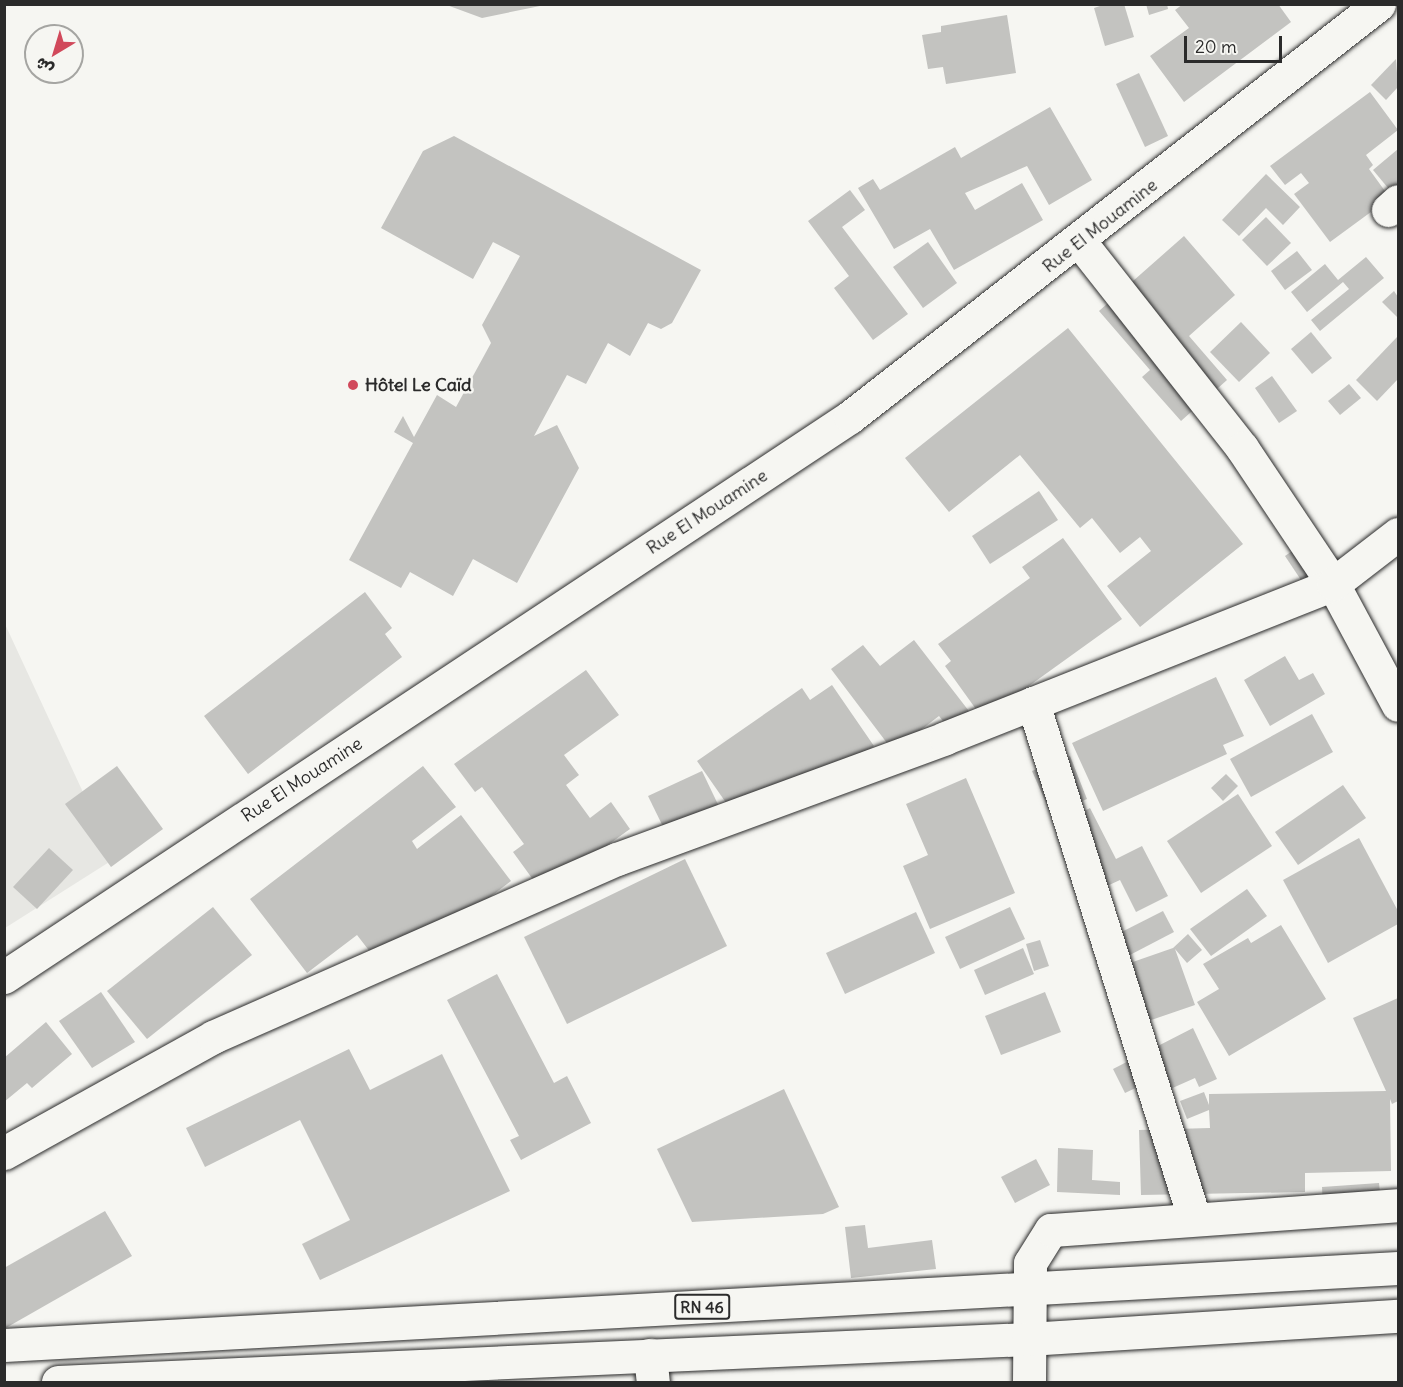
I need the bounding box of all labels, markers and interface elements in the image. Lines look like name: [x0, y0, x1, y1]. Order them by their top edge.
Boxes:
north arrow: [24, 24, 84, 84]
scale bar: [1187, 24, 1284, 62]
text: 20 m: [1195, 35, 1237, 58]
text: ش: [31, 53, 57, 80]
street label: Rue El Mouamine: [1038, 174, 1162, 278]
place label: Hôtel Le Caïd: [365, 374, 472, 396]
marker: Hôtel Le Caïd: [346, 378, 360, 392]
street label: Rue El Mouamine: [642, 465, 772, 559]
street label: Rue El Mouamine: [237, 733, 367, 827]
road number: RN 46: [674, 1294, 730, 1320]

